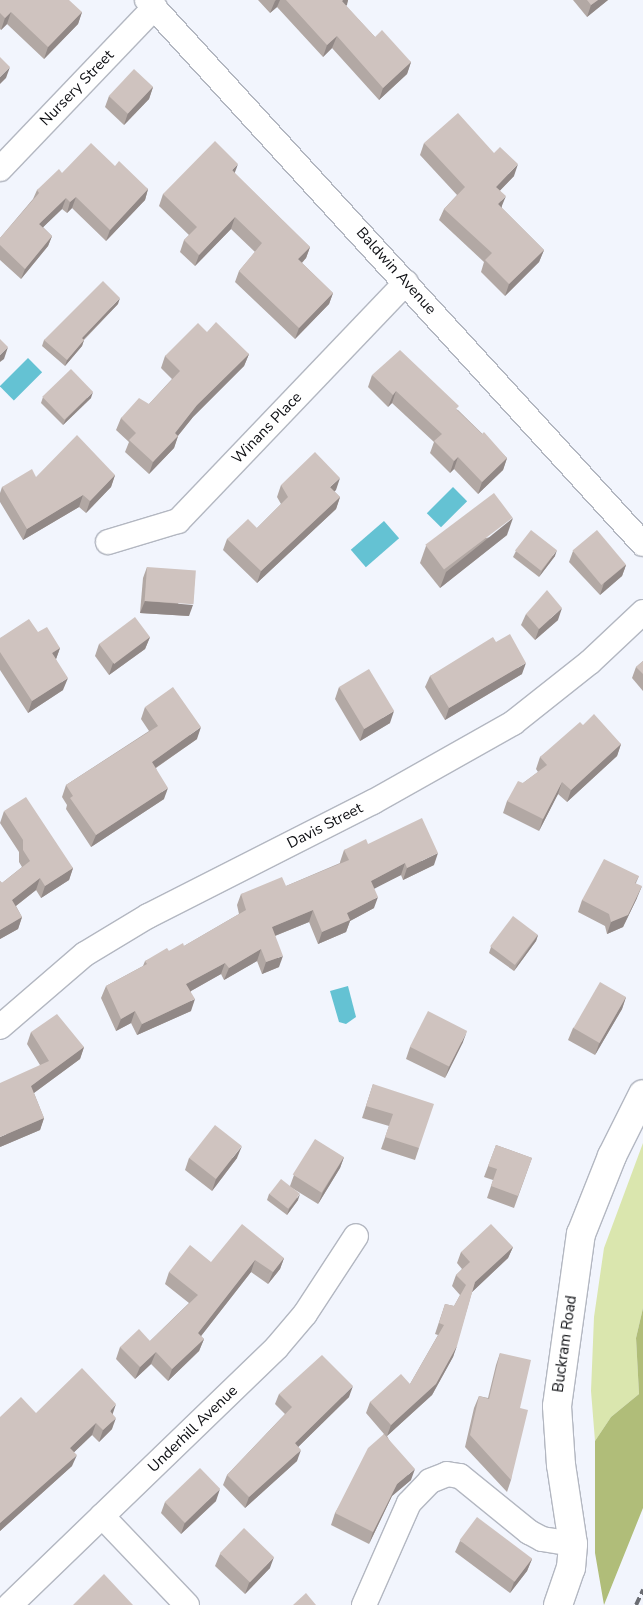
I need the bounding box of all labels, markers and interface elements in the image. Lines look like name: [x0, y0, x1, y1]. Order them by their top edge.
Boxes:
street label: Nursery Street: [36, 46, 118, 130]
street label: Baldwin Avenue: [352, 224, 440, 318]
street label: Winans Place: [228, 388, 306, 468]
street label: Davis Street: [284, 799, 366, 853]
street label: Buckram Road: [549, 1294, 581, 1394]
street label: Underhill Avenue: [145, 1382, 241, 1476]

